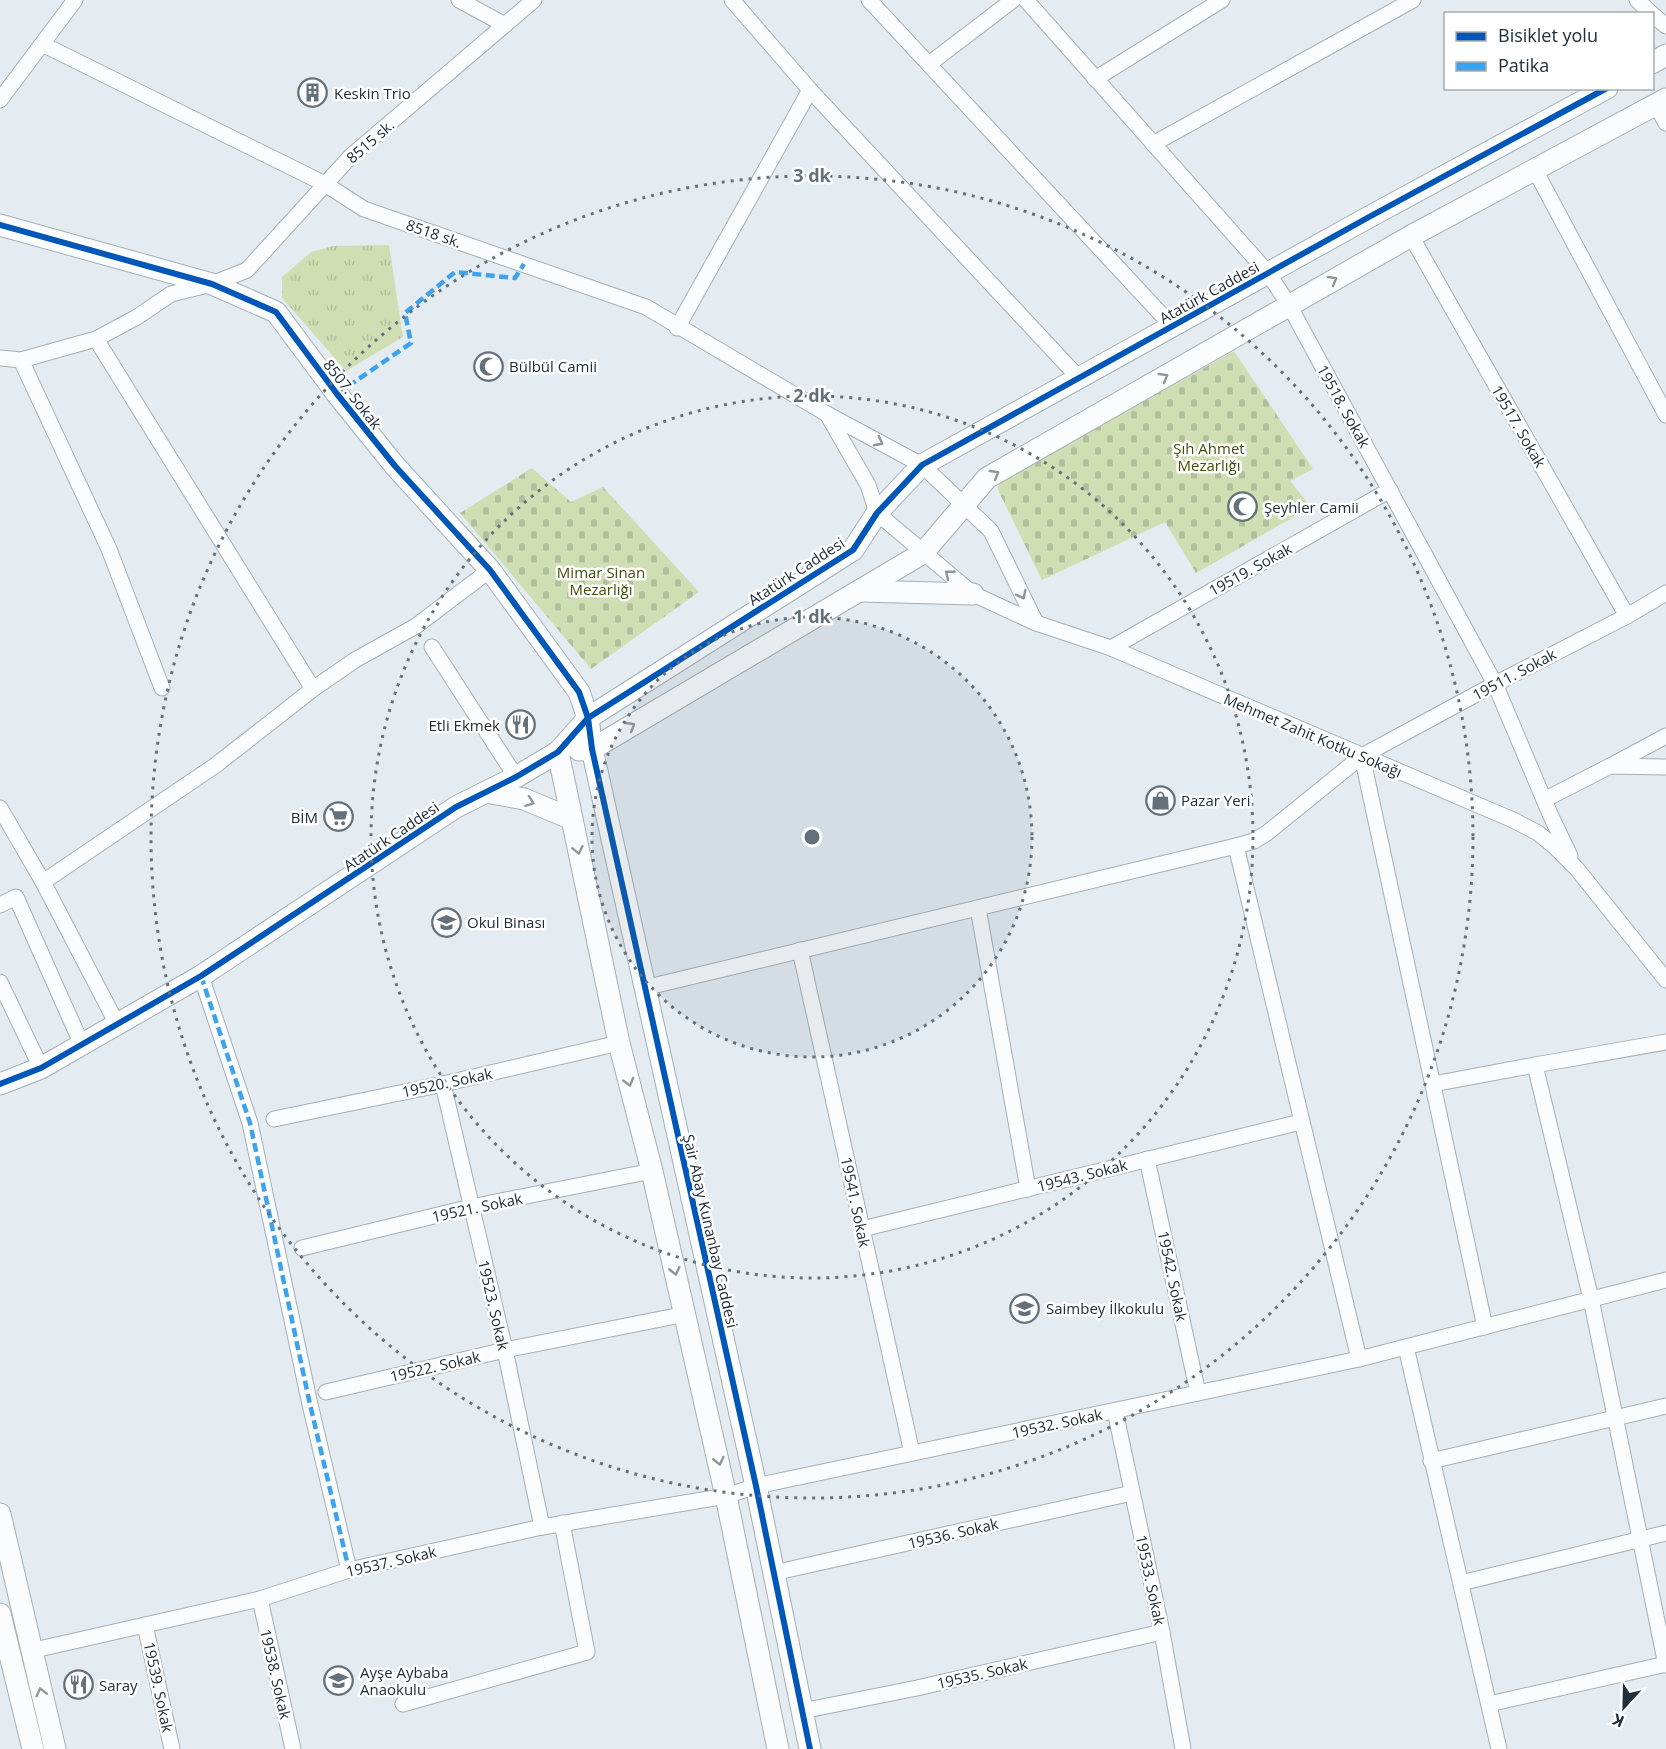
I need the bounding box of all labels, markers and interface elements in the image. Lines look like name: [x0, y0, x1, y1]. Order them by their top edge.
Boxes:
legend: [1444, 12, 1654, 90]
text: Bisiklet yolu: [1498, 23, 1598, 47]
text: Patika: [1498, 53, 1549, 77]
building icon: Keskin Trio: [297, 77, 329, 109]
place label: Keskin Trio: [334, 83, 411, 103]
street label: 8515 sk.: [342, 115, 398, 167]
text: 3 dk: [793, 163, 832, 187]
street label: 8518 sk.: [404, 214, 464, 252]
street label: Atatürk Caddesi: [1156, 256, 1262, 328]
one-way arrow: [1327, 276, 1337, 287]
mosque icon: Bülbül Camii: [472, 350, 504, 382]
street label: 8507. Sokak: [319, 355, 387, 433]
place label: Bülbül Camii: [509, 356, 597, 376]
street label: 19518. Sokak: [1313, 361, 1375, 451]
one-way arrow: [1158, 373, 1168, 384]
street label: 19517. Sokak: [1487, 381, 1551, 471]
text: 2 dk: [793, 383, 832, 407]
one-way arrow: [873, 435, 883, 446]
park label: Şıh Ahmet Mezarlığı: [1173, 438, 1245, 475]
one-way arrow: [989, 470, 999, 482]
mosque icon: Şeyhler Camii: [1227, 491, 1259, 523]
place label: Şeyhler Camii: [1264, 497, 1359, 517]
street label: Atatürk Caddesi: [744, 532, 848, 610]
street label: 19519. Sokak: [1205, 538, 1295, 600]
park label: Mimar Sinan Mezarlığı: [557, 562, 645, 599]
one-way arrow: [945, 570, 956, 581]
one-way arrow: [1015, 589, 1027, 600]
text: 1 dk: [793, 604, 832, 628]
street label: 19511. Sokak: [1469, 644, 1559, 704]
street label: Mehmet Zahit Kotku Sokağı: [1221, 688, 1405, 782]
restaurant icon: Etli Ekmek: [505, 709, 537, 741]
place label: Etli Ekmek: [428, 715, 500, 735]
one-way arrow: [625, 722, 635, 733]
shop icon: Pazar Yeri: [1144, 784, 1176, 816]
place label: Pazar Yeri: [1181, 790, 1250, 810]
one-way arrow: [524, 795, 535, 808]
street label: Atatürk Caddesi: [339, 797, 443, 875]
supermarket icon: BİM: [323, 801, 355, 833]
place label: BİM: [291, 807, 318, 827]
centre of rings: [802, 827, 822, 847]
one-way arrow: [571, 845, 584, 855]
school or university icon: Okul Binası: [430, 906, 462, 938]
place label: Okul Binası: [467, 912, 545, 932]
street label: 19520. Sokak: [400, 1063, 494, 1101]
one-way arrow: [622, 1076, 634, 1087]
street label: Şair Abay Kunanbay Caddesi: [679, 1132, 743, 1330]
street label: 19543. Sokak: [1035, 1154, 1129, 1196]
street label: 19541. Sokak: [837, 1155, 875, 1249]
street label: 19521. Sokak: [430, 1188, 524, 1226]
street label: 19542. Sokak: [1154, 1229, 1192, 1323]
street label: 19523. Sokak: [474, 1258, 514, 1352]
one-way arrow: [668, 1266, 681, 1276]
school or university icon: Saimbey İlkokulu: [1009, 1292, 1041, 1324]
place label: Saimbey İlkokulu: [1046, 1298, 1164, 1318]
street label: 19522. Sokak: [388, 1346, 482, 1386]
street label: 19532. Sokak: [1010, 1404, 1104, 1442]
one-way arrow: [711, 1456, 724, 1466]
street label: 19536. Sokak: [906, 1513, 1000, 1553]
street label: 19533. Sokak: [1132, 1533, 1170, 1627]
street label: 19537. Sokak: [344, 1541, 438, 1581]
street label: 19538. Sokak: [256, 1627, 296, 1721]
street label: 19539. Sokak: [140, 1640, 178, 1734]
street label: 19535. Sokak: [935, 1653, 1029, 1693]
place label: Ayşe Aybaba Anaokulu: [360, 1662, 449, 1699]
school or university icon: Ayşe Aybaba Anaokulu: [323, 1665, 355, 1697]
restaurant icon: Saray: [62, 1669, 94, 1701]
place label: Saray: [99, 1675, 138, 1695]
north arrow: [1594, 1677, 1654, 1737]
one-way arrow: [35, 1687, 48, 1697]
text: K: [1609, 1709, 1627, 1733]

